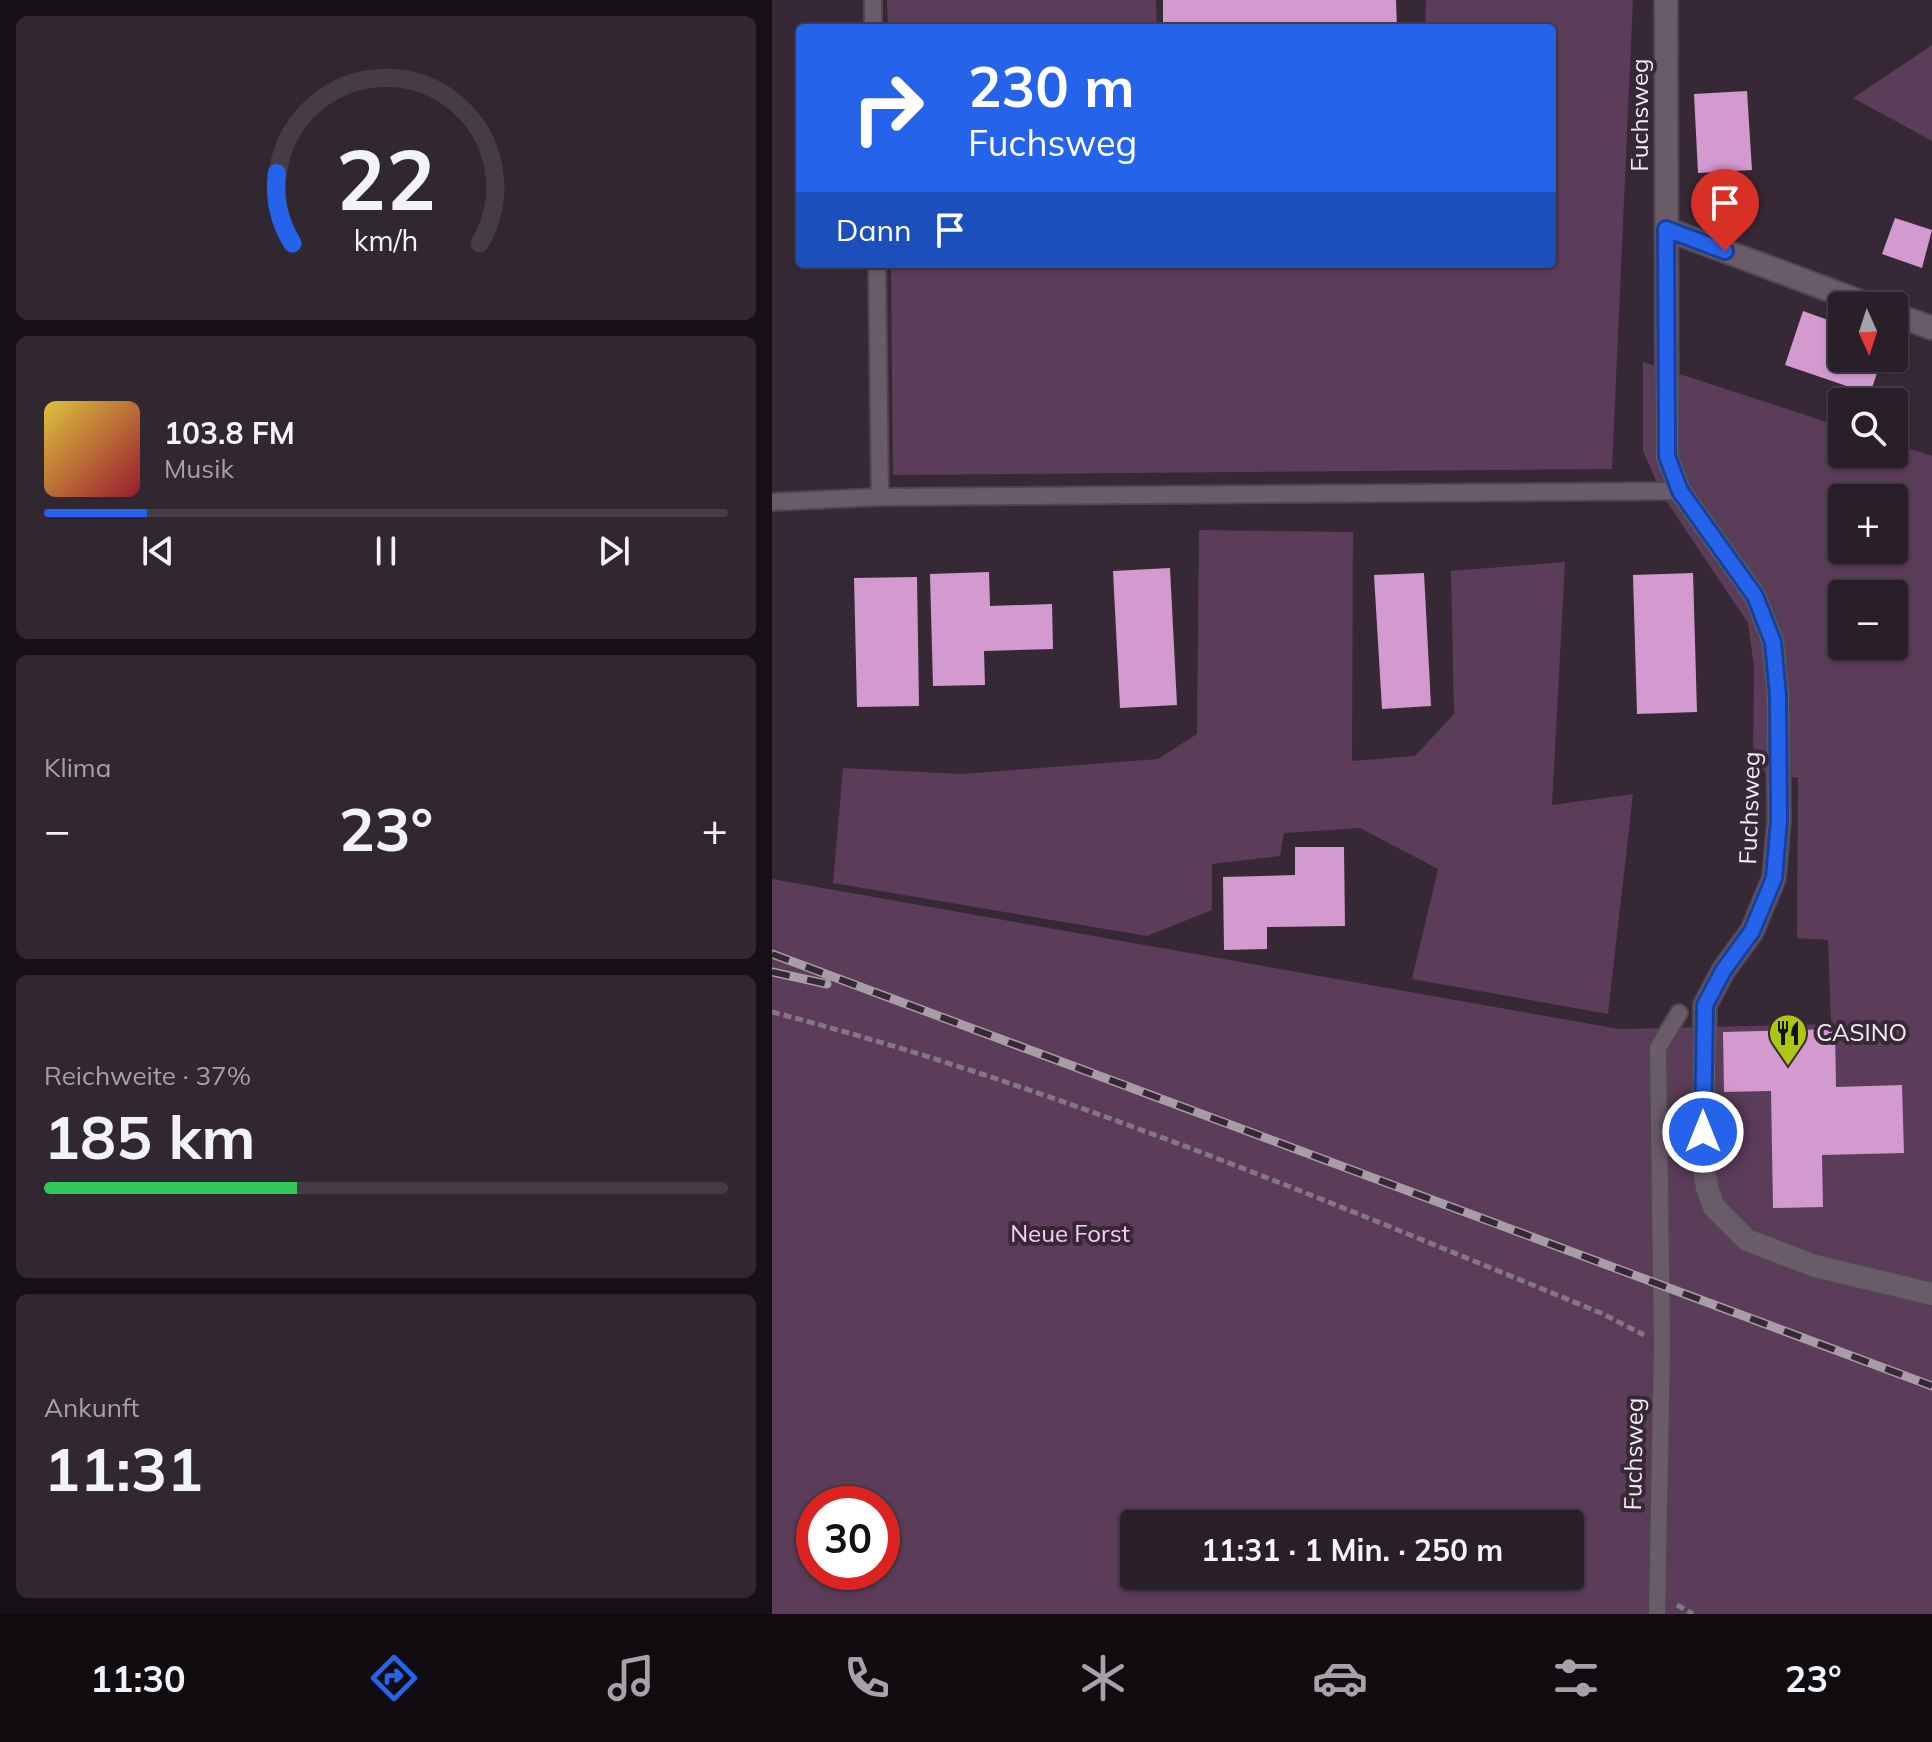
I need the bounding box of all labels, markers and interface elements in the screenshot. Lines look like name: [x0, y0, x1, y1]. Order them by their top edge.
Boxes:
text: 230 m: [968, 51, 1135, 121]
icon: right: [836, 56, 940, 160]
street label: Fuchsweg: [1624, 59, 1654, 171]
text: Fuchsweg: [968, 120, 1137, 165]
text: 22: [336, 125, 436, 230]
pin: [1691, 169, 1759, 251]
icon: arrive: [1703, 181, 1747, 225]
icon: arrive: [928, 208, 972, 252]
text: Dann: [836, 211, 912, 249]
text: km/h: [354, 222, 418, 258]
north arrow: [1828, 292, 1908, 372]
map controls: [1828, 292, 1908, 660]
button: search: [1828, 388, 1908, 468]
text: 103.8 FM: [164, 414, 295, 452]
text: Musik: [164, 452, 234, 485]
button: +: [1828, 484, 1908, 564]
icon: previous: [136, 529, 180, 573]
icon: pause: [364, 529, 408, 573]
icon: next: [592, 529, 636, 573]
button: −: [1828, 580, 1908, 660]
text: Klima: [44, 751, 111, 784]
street label: Fuchsweg: [1732, 751, 1766, 865]
text: 23°: [339, 791, 433, 866]
text: −: [44, 802, 70, 857]
text: +: [702, 802, 728, 857]
restaurant icon: CASINO: [1767, 1012, 1809, 1067]
place label: CASINO: [1816, 1017, 1907, 1047]
text: Reichweite · 37%: [44, 1059, 251, 1092]
position arrow: [1661, 1090, 1745, 1174]
text: 185 km: [44, 1099, 256, 1174]
park label: Neue Forst: [1010, 1218, 1130, 1248]
text: Ankunft: [44, 1391, 139, 1424]
street label: Fuchsweg: [1617, 1397, 1649, 1511]
text: 11:31: [44, 1431, 203, 1506]
speed limit sign: 30: [796, 1486, 900, 1590]
text: 11:31 · 1 Min. · 250 m: [1201, 1531, 1503, 1569]
icon: directions: [366, 1650, 422, 1706]
icon: music: [603, 1650, 659, 1706]
icon: phone: [839, 1650, 895, 1706]
icon: climate: [1075, 1650, 1131, 1706]
icon: car: [1312, 1650, 1368, 1706]
icon: filters: [1548, 1650, 1604, 1706]
text: 11:30: [90, 1656, 186, 1701]
text: 23°: [1785, 1656, 1842, 1701]

